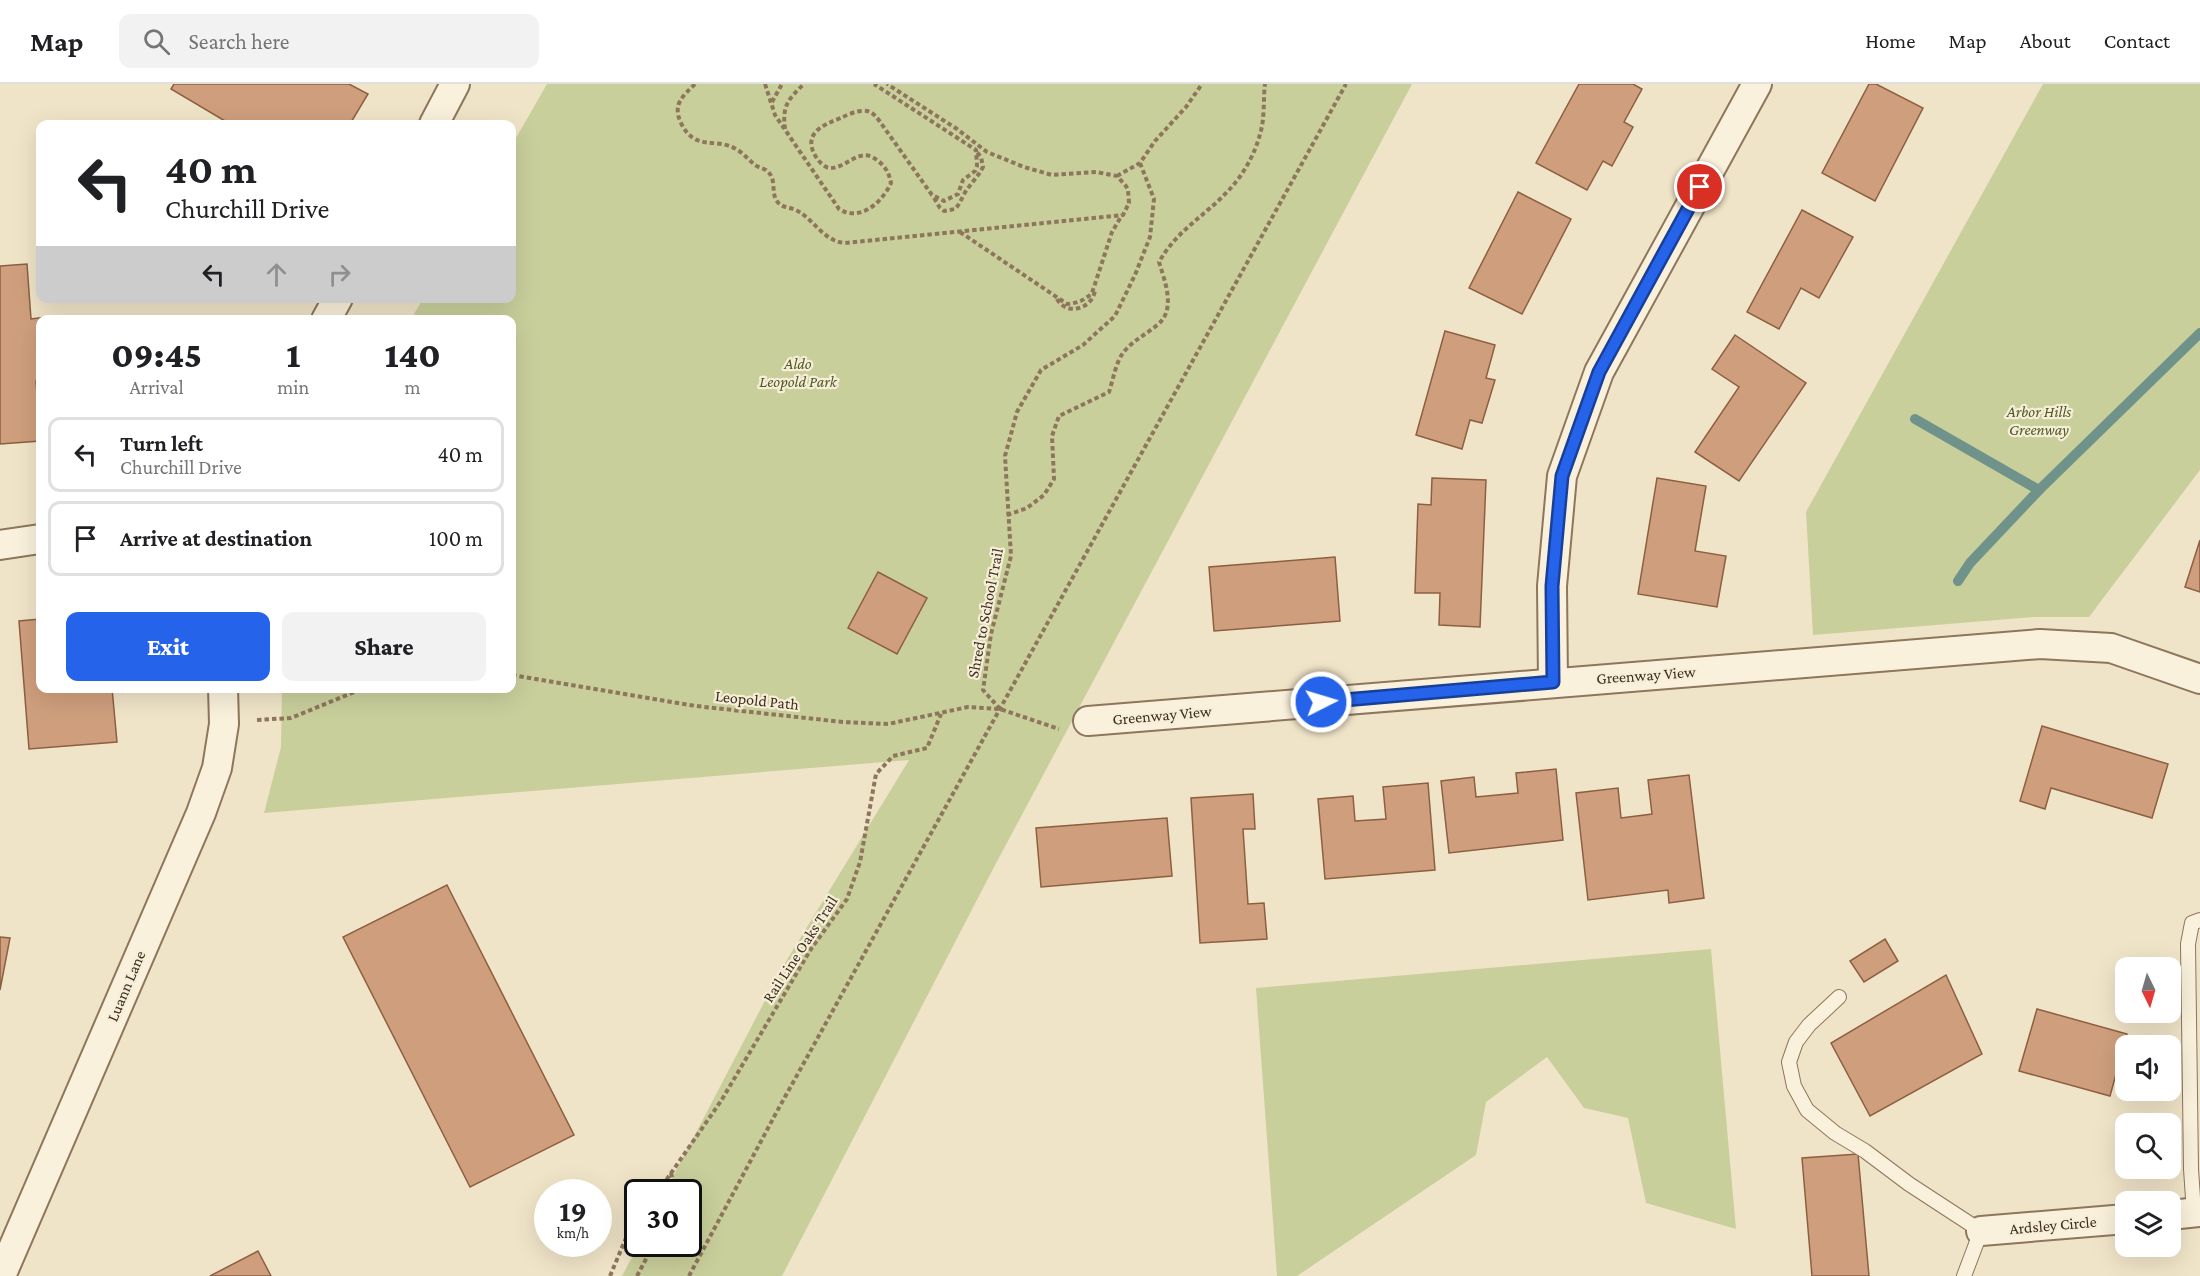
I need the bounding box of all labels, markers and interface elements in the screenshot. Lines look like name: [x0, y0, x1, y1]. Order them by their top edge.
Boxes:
search box: [119, 14, 539, 68]
icon: search: [140, 25, 173, 58]
text: Map: [30, 26, 83, 57]
text: Search here: [188, 29, 289, 54]
text: Home: [1865, 29, 1915, 53]
text: Map: [1948, 29, 1987, 53]
text: About: [2020, 29, 2071, 53]
text: Contact: [2104, 29, 2170, 53]
icon: left: [66, 144, 144, 222]
text: 40 m: [165, 145, 257, 192]
pin: [1674, 161, 1725, 212]
icon: arrive: [1683, 170, 1716, 203]
text: Churchill Drive: [165, 194, 329, 224]
icon: left: [197, 258, 230, 291]
icon: ahead: [260, 258, 293, 291]
icon: right: [323, 258, 356, 291]
text: 09:45: [111, 335, 202, 375]
text: 1: [286, 335, 300, 375]
text: 140: [384, 335, 441, 375]
park label: Aldo Leopold Park: [759, 355, 838, 391]
text: Arrival: [129, 376, 184, 398]
text: min: [277, 376, 309, 398]
text: m: [405, 376, 421, 398]
park label: Arbor Hills Greenway: [2006, 403, 2071, 439]
text: Turn left: [120, 431, 203, 456]
icon: left: [69, 438, 102, 471]
text: 40 m: [438, 442, 483, 467]
text: Churchill Drive: [120, 456, 242, 478]
icon: arrive: [69, 522, 102, 555]
text: Arrive at destination: [120, 526, 312, 551]
text: 100 m: [429, 526, 483, 551]
street label: Shred to School Trail: [964, 547, 1006, 679]
button: Exit: [66, 612, 270, 681]
button: Share: [282, 612, 486, 681]
street label: Greenway View: [1596, 663, 1696, 688]
position arrow: [1289, 670, 1353, 734]
street label: Leopold Path: [714, 687, 800, 714]
street label: Greenway View: [1112, 702, 1213, 729]
street label: Rail Line Oaks Trail: [759, 893, 841, 1005]
street label: Luann Lane: [104, 948, 148, 1024]
north arrow: [2115, 957, 2181, 1023]
map controls: [2115, 957, 2181, 1257]
button: sound: [2115, 1035, 2181, 1101]
button: search: [2115, 1113, 2181, 1179]
speed limit sign: 30: [624, 1179, 702, 1257]
button: layers: [2115, 1191, 2181, 1257]
text: 19: [559, 1194, 587, 1227]
street label: Ardsley Circle: [2009, 1213, 2097, 1238]
text: km/h: [557, 1225, 589, 1241]

